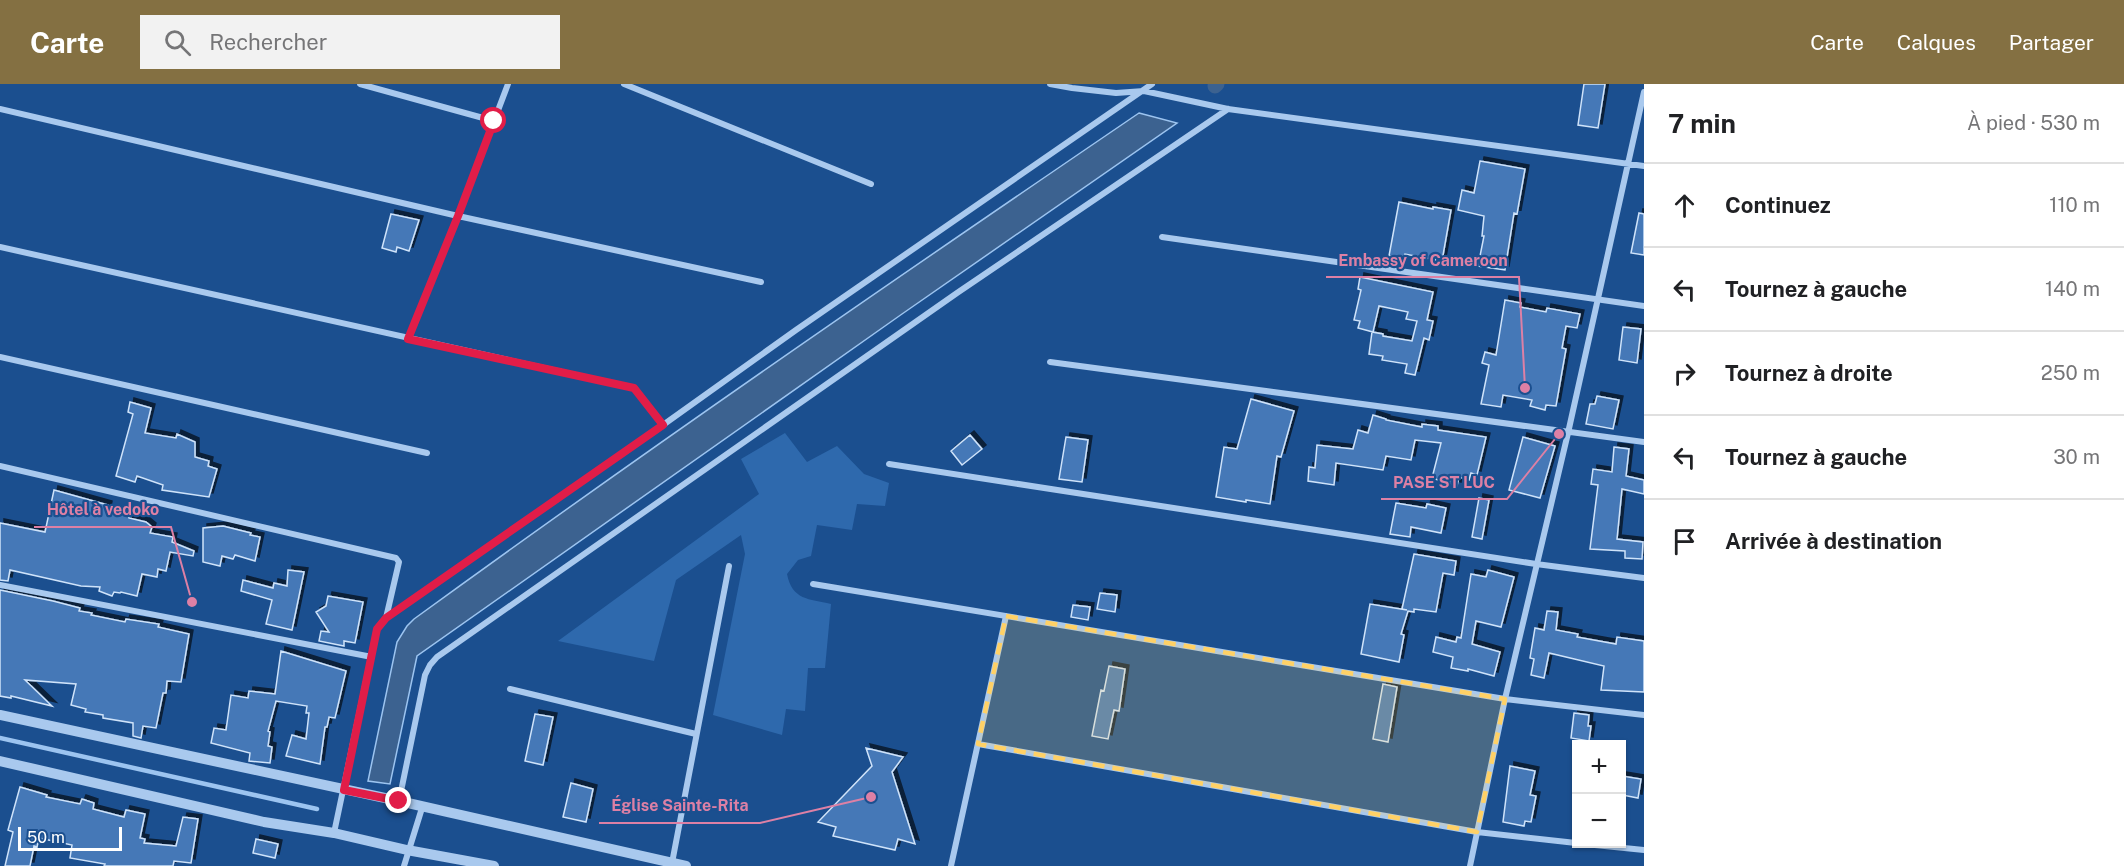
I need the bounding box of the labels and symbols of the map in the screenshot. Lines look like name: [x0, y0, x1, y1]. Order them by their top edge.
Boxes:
route start: [480, 107, 506, 133]
callout: Embassy of Cameroon: [1326, 243, 1519, 277]
text: Embassy of Cameroon: [1338, 251, 1508, 270]
callout: PASE ST LUC: [1381, 465, 1507, 499]
text: PASE ST LUC: [1393, 473, 1495, 492]
callout: Hôtel à vedoko: [34, 493, 171, 527]
text: Hôtel à vedoko: [47, 500, 159, 519]
route end: [385, 787, 411, 813]
callout: Église Sainte-Rita: [599, 789, 760, 823]
text: Église Sainte-Rita: [611, 795, 749, 815]
scale bar: [18, 824, 122, 852]

